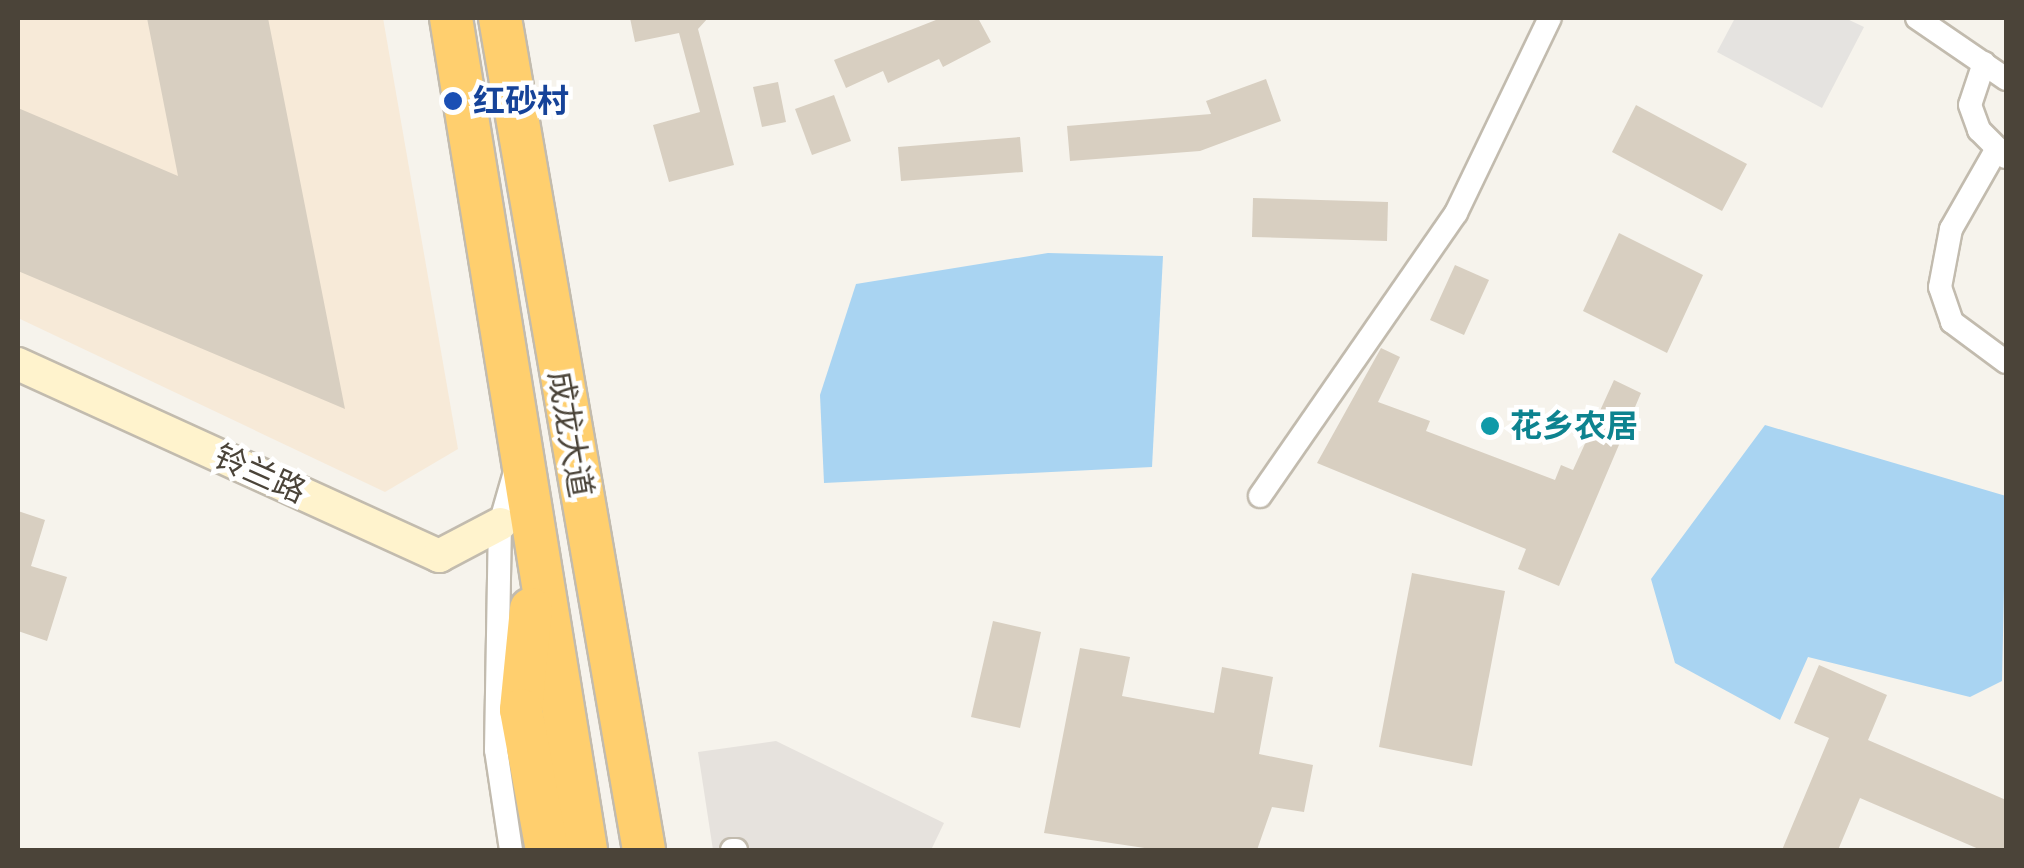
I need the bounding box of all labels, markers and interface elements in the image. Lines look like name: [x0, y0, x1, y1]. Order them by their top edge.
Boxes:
place label: 红砂村: [473, 82, 569, 120]
marker: 红砂村: [442, 90, 464, 112]
street label: 成龙大道: [540, 368, 600, 500]
place label: 花乡农居: [1510, 407, 1638, 445]
marker: 花乡农居: [1479, 415, 1501, 437]
street label: 铃兰路: [208, 437, 312, 511]

